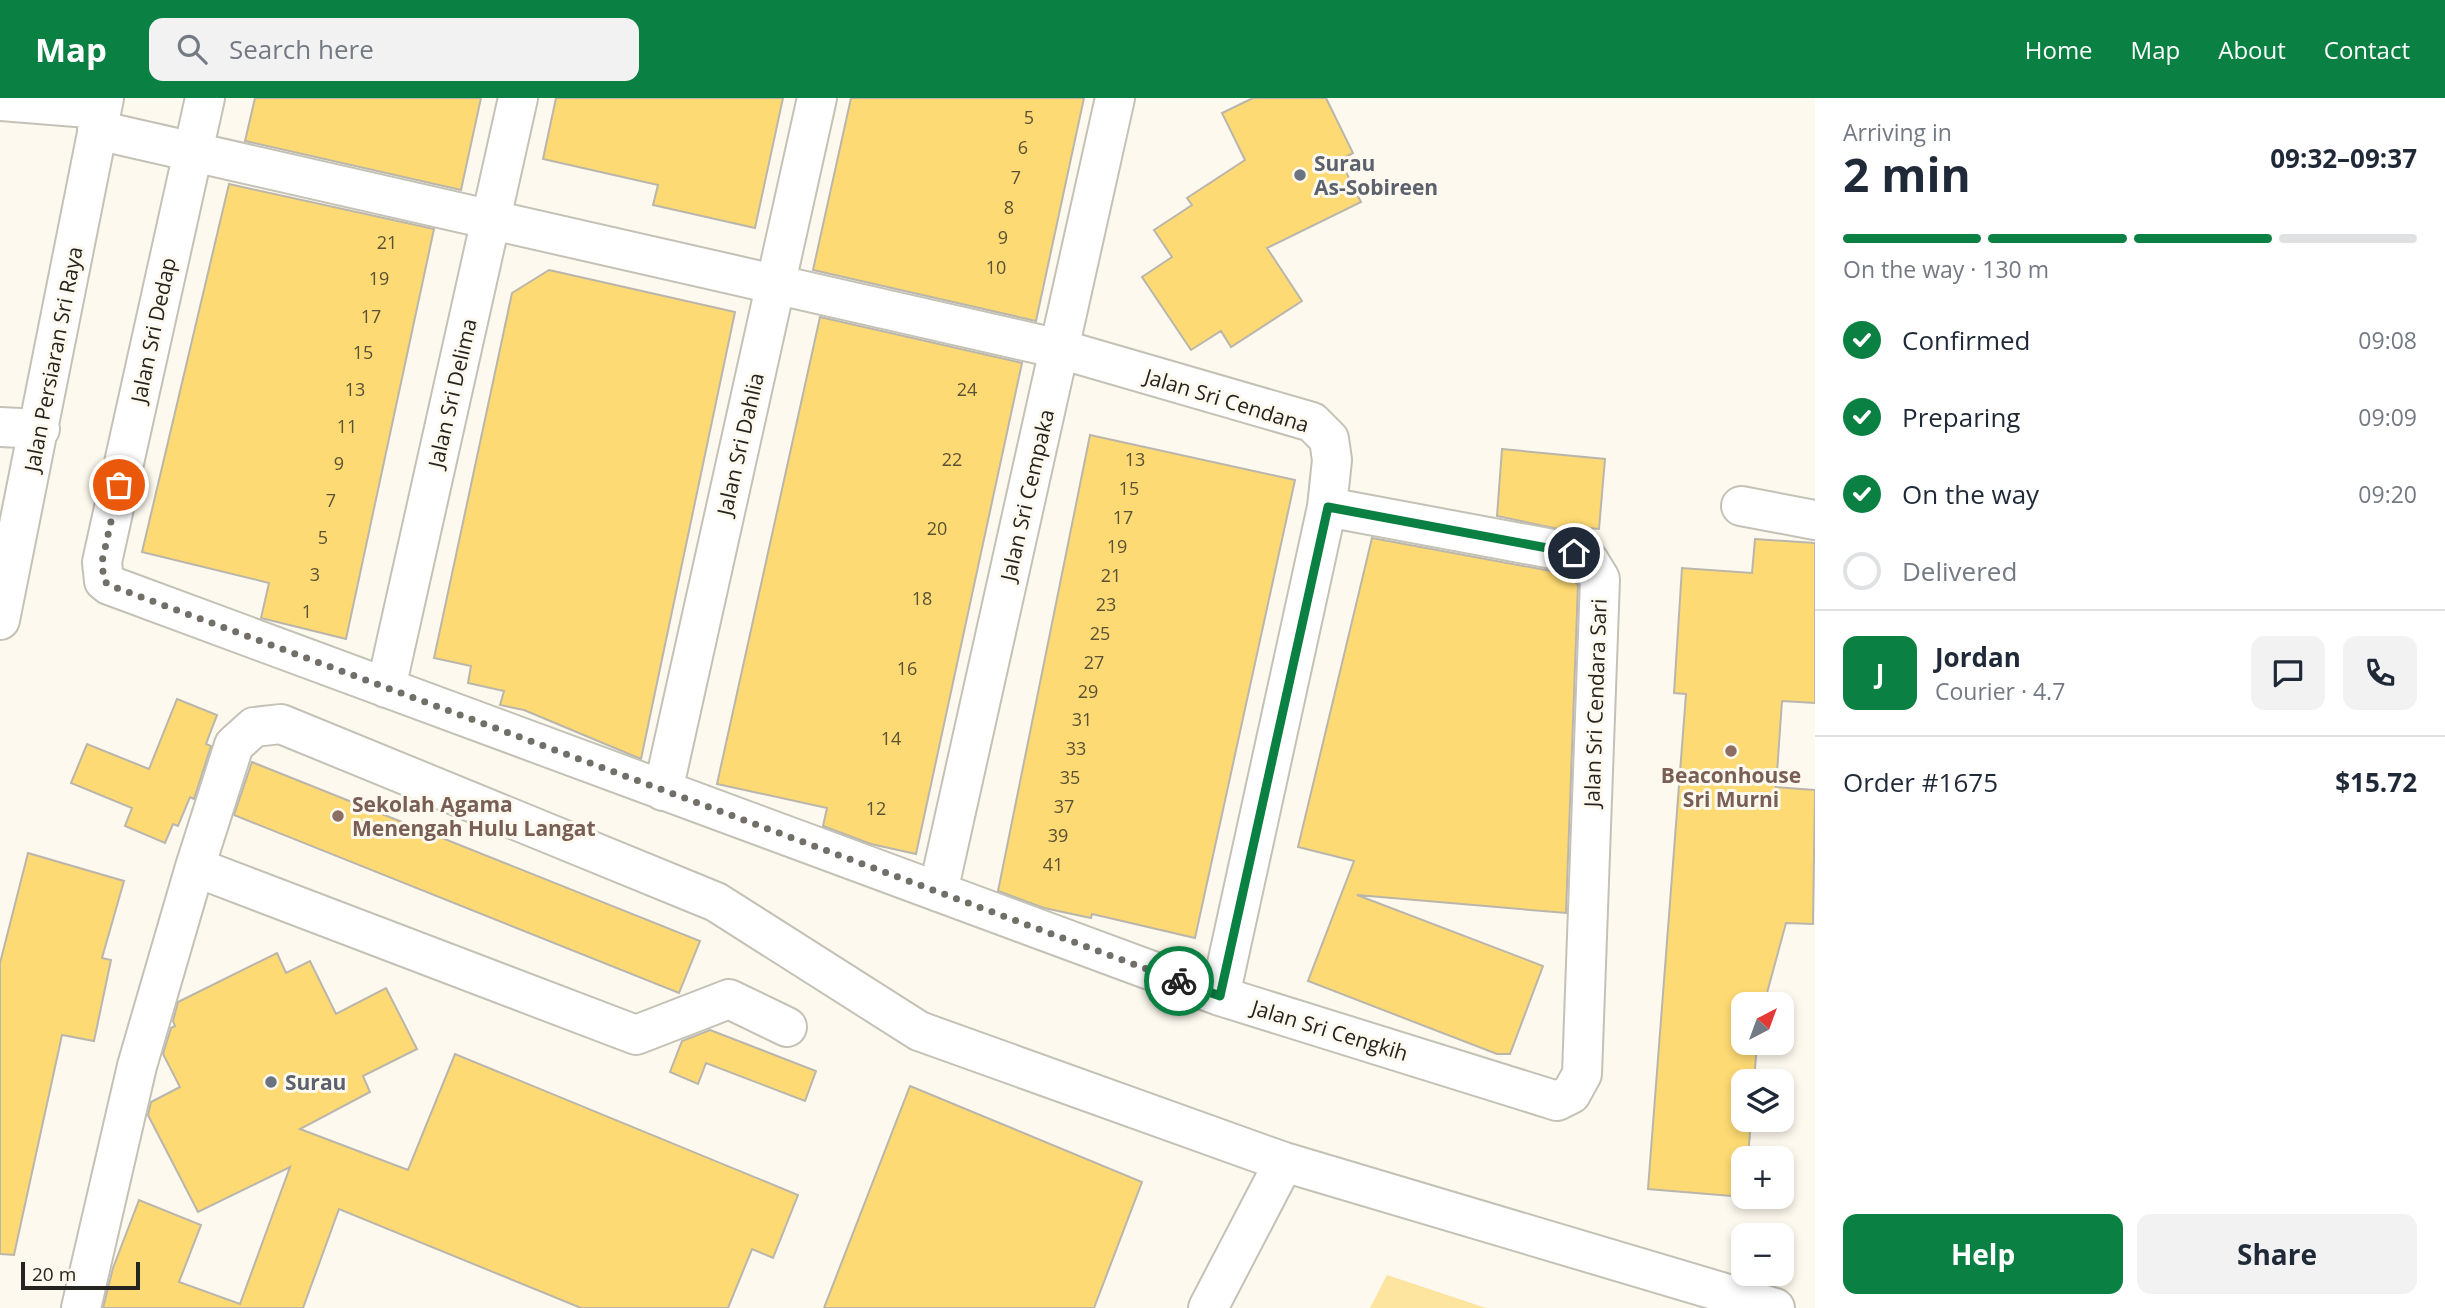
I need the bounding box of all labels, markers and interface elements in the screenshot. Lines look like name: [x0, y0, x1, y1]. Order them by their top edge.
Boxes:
search box: [149, 18, 639, 81]
text: Map: [35, 27, 107, 72]
icon: search: [173, 30, 211, 68]
text: Search here: [229, 31, 374, 67]
text: Home: [2025, 33, 2093, 66]
text: Map: [2131, 33, 2180, 66]
text: About: [2218, 33, 2286, 66]
text: Contact: [2324, 33, 2410, 66]
house number: 5: [1024, 105, 1034, 129]
text: Arriving in: [1843, 116, 1952, 148]
house number: 6: [1018, 135, 1028, 159]
text: 09:32–09:37: [2270, 140, 2417, 176]
text: 2 min: [1843, 143, 1971, 205]
place label: Surau As-Sobireen: [1314, 149, 1438, 201]
house number: 7: [1011, 165, 1021, 189]
marker: Surau As-Sobireen: [1292, 167, 1308, 183]
house number: 8: [1004, 195, 1014, 219]
house number: 9: [998, 225, 1008, 249]
house number: 21: [377, 230, 397, 254]
street label: Jalan Persiaran Sri Raya: [17, 244, 89, 476]
text: On the way · 130 m: [1843, 253, 2049, 285]
street label: Jalan Sri Dedap: [124, 255, 182, 407]
house number: 10: [986, 255, 1006, 279]
house number: 19: [369, 266, 389, 290]
house number: 17: [361, 304, 381, 328]
street label: Jalan Sri Delima: [421, 316, 483, 472]
icon: check: [1843, 321, 1881, 359]
text: Confirmed: [1902, 322, 2030, 358]
text: 09:08: [2358, 324, 2417, 356]
house number: 15: [353, 340, 373, 364]
street label: Jalan Sri Cendana: [1139, 361, 1313, 438]
street label: Jalan Sri Dahlia: [710, 370, 770, 520]
house number: 13: [345, 377, 365, 401]
house number: 24: [957, 377, 977, 401]
icon: check: [1843, 398, 1881, 436]
text: Preparing: [1902, 399, 2020, 435]
text: 09:09: [2358, 401, 2417, 433]
street label: Jalan Sri Cempaka: [993, 407, 1060, 585]
house number: 11: [337, 414, 357, 438]
house number: 22: [942, 447, 962, 471]
house number: 13: [1125, 447, 1145, 471]
house number: 9: [334, 451, 344, 475]
pin: [89, 455, 149, 515]
icon: bag: [100, 466, 138, 504]
icon: check: [1843, 475, 1881, 513]
house number: 15: [1119, 476, 1139, 500]
text: On the way: [1902, 476, 2039, 512]
text: 09:20: [2358, 478, 2417, 510]
house number: 7: [326, 488, 336, 512]
house number: 17: [1113, 505, 1133, 529]
house number: 20: [927, 516, 947, 540]
pin: [1544, 523, 1604, 583]
house number: 5: [318, 525, 328, 549]
house number: 19: [1107, 534, 1127, 558]
icon: home: [1555, 534, 1593, 572]
text: Delivered: [1902, 553, 2017, 589]
house number: 3: [310, 562, 320, 586]
house number: 21: [1101, 563, 1121, 587]
house number: 18: [912, 586, 932, 610]
house number: 23: [1096, 592, 1116, 616]
street label: Jalan Sri Cendara Sari: [1577, 598, 1613, 810]
house number: 1: [302, 599, 312, 623]
house number: 25: [1090, 621, 1110, 645]
button: chat: [2251, 636, 2325, 710]
button: phone: [2343, 636, 2417, 710]
text: Jordan: [1935, 639, 2021, 675]
house number: 27: [1084, 650, 1104, 674]
text: J: [1876, 655, 1884, 691]
house number: 16: [897, 656, 917, 680]
text: Courier · 4.7: [1935, 675, 2065, 707]
house number: 29: [1078, 679, 1098, 703]
house number: 31: [1072, 707, 1092, 731]
house number: 14: [881, 726, 901, 750]
house number: 33: [1066, 736, 1086, 760]
marker: Beaconhouse Sri Murni: [1723, 743, 1739, 759]
place label: Beaconhouse Sri Murni: [1661, 761, 1801, 813]
text: Order #1675: [1843, 764, 1998, 800]
text: $15.72: [2335, 764, 2417, 800]
house number: 35: [1060, 765, 1080, 789]
place label: Sekolah Agama Menengah Hulu Langat: [352, 790, 596, 842]
house number: 37: [1054, 794, 1074, 818]
house number: 12: [866, 796, 886, 820]
marker: Sekolah Agama Menengah Hulu Langat: [330, 808, 346, 824]
house number: 39: [1048, 823, 1068, 847]
house number: 41: [1043, 852, 1063, 876]
courier: [1144, 946, 1214, 1016]
icon: bike: [1160, 962, 1198, 1000]
street label: Jalan Sri Cengkih: [1247, 992, 1412, 1067]
north arrow: [1731, 992, 1794, 1055]
map controls: [1731, 992, 1794, 1286]
place label: Surau: [285, 1068, 346, 1096]
button: layers: [1731, 1069, 1794, 1132]
marker: Surau: [263, 1074, 279, 1090]
button: +: [1731, 1146, 1794, 1209]
button: Help: [1843, 1214, 2123, 1294]
button: Share: [2137, 1214, 2417, 1294]
button: −: [1731, 1223, 1794, 1286]
scale bar: [21, 1259, 140, 1291]
text: 20 m: [32, 1261, 76, 1287]

